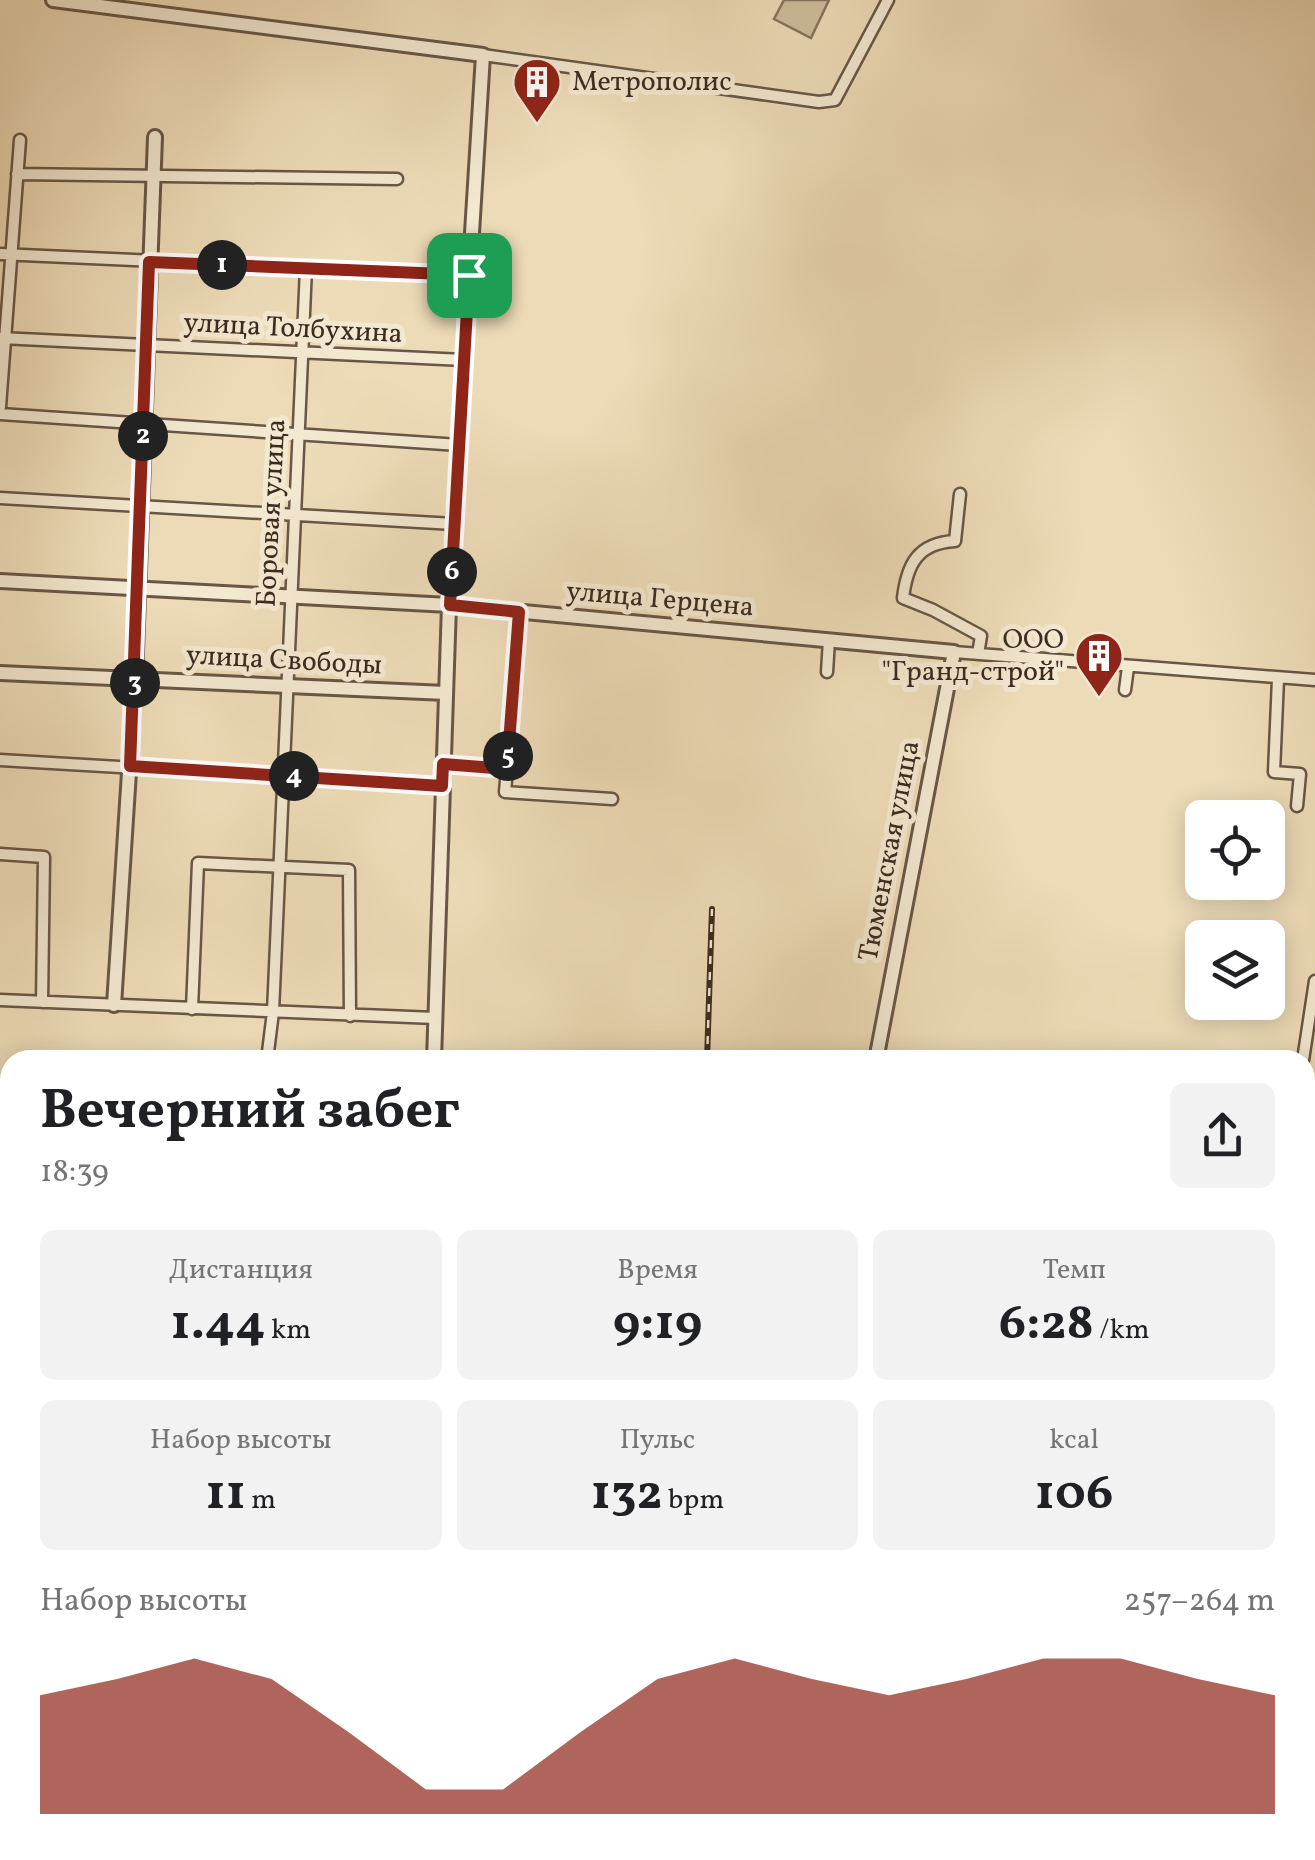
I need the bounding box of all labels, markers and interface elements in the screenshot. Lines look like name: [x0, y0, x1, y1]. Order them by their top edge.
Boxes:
building icon: Метрополис: [511, 56, 563, 124]
place label: Метрополис: [572, 63, 732, 102]
pin: [427, 233, 512, 318]
pin: 1: [197, 240, 247, 290]
text: 1: [216, 245, 228, 284]
icon: arrive: [442, 248, 497, 303]
street label: улица Толбухина: [182, 304, 404, 354]
pin: 2: [118, 411, 168, 461]
text: 2: [136, 416, 150, 455]
street label: Боровая улица: [248, 418, 296, 608]
pin: 6: [427, 547, 477, 597]
text: 6: [444, 552, 460, 591]
street label: улица Герцена: [565, 572, 755, 628]
place label: ООО "Гранд-строй": [881, 621, 1064, 692]
building icon: ООО "Гранд-строй": [1073, 630, 1125, 698]
street label: улица Свободы: [185, 636, 383, 686]
pin: 3: [110, 658, 160, 708]
text: 3: [128, 663, 142, 702]
pin: 5: [483, 731, 533, 781]
text: 5: [501, 736, 515, 775]
street label: Тюменская улица: [849, 737, 931, 965]
pin: 4: [269, 751, 319, 801]
text: 4: [286, 756, 302, 795]
map controls: [1185, 800, 1285, 1020]
button: locate: [1185, 800, 1285, 900]
button: layers: [1185, 920, 1285, 1020]
text: Вечерний забег: [40, 1075, 460, 1151]
button: share: [1170, 1083, 1275, 1188]
text: 18:39: [40, 1151, 109, 1195]
text: Дистанция: [169, 1251, 313, 1290]
text: Время: [617, 1251, 698, 1290]
text: Темп: [1043, 1251, 1106, 1290]
text: 1.44: [171, 1290, 265, 1360]
text: 9:19: [613, 1290, 702, 1360]
text: 6:28: [999, 1290, 1094, 1360]
text: km: [265, 1311, 311, 1350]
text: /km: [1094, 1311, 1150, 1350]
text: Набор высоты: [150, 1421, 332, 1460]
text: Пульс: [620, 1421, 695, 1460]
text: kcal: [1049, 1421, 1099, 1460]
text: 11: [206, 1460, 246, 1530]
text: 132: [591, 1460, 662, 1530]
text: 106: [1035, 1460, 1113, 1530]
text: m: [246, 1481, 276, 1520]
text: bpm: [662, 1481, 724, 1520]
text: Набор высоты: [40, 1580, 247, 1624]
text: 257–264 m: [1124, 1580, 1275, 1624]

